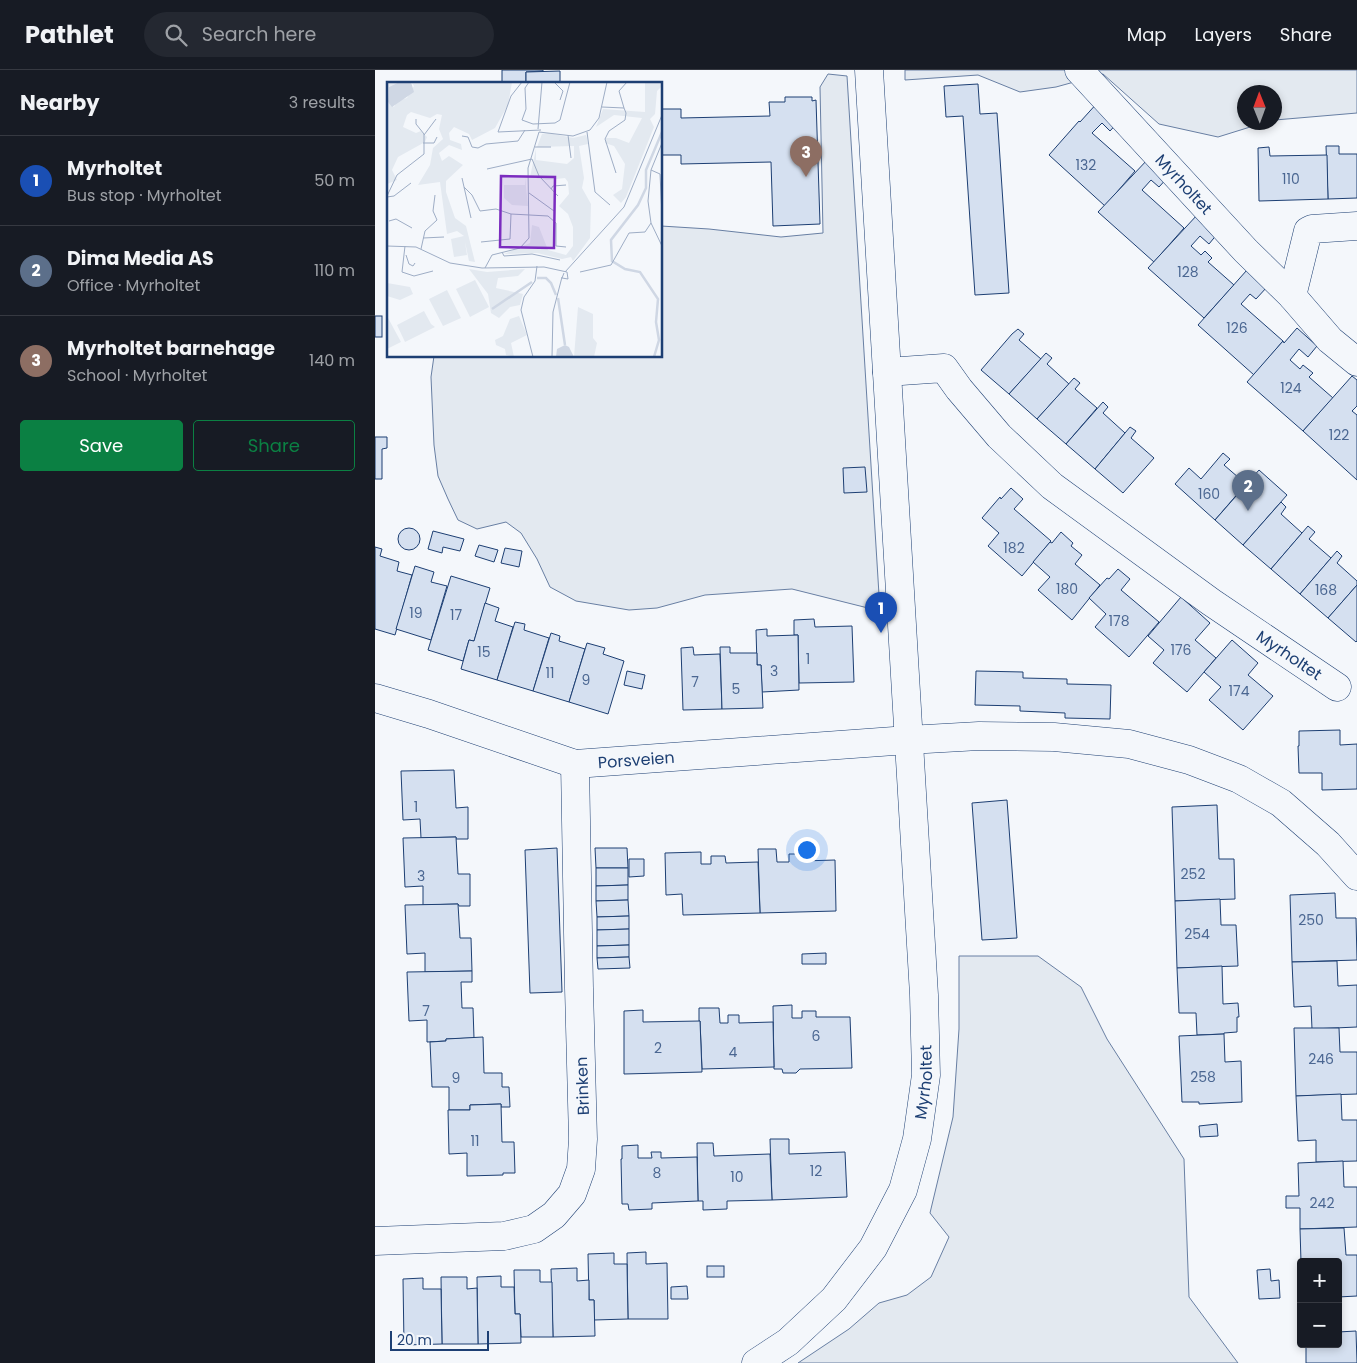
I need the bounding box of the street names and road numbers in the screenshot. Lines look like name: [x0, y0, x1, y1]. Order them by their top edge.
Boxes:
street label: Myrholtet: [1150, 149, 1218, 220]
street label: Myrholtet: [1252, 625, 1327, 686]
street label: Porsveien: [597, 746, 675, 774]
street label: Myrholtet: [909, 1044, 939, 1121]
street label: Brinken: [570, 1056, 595, 1116]

